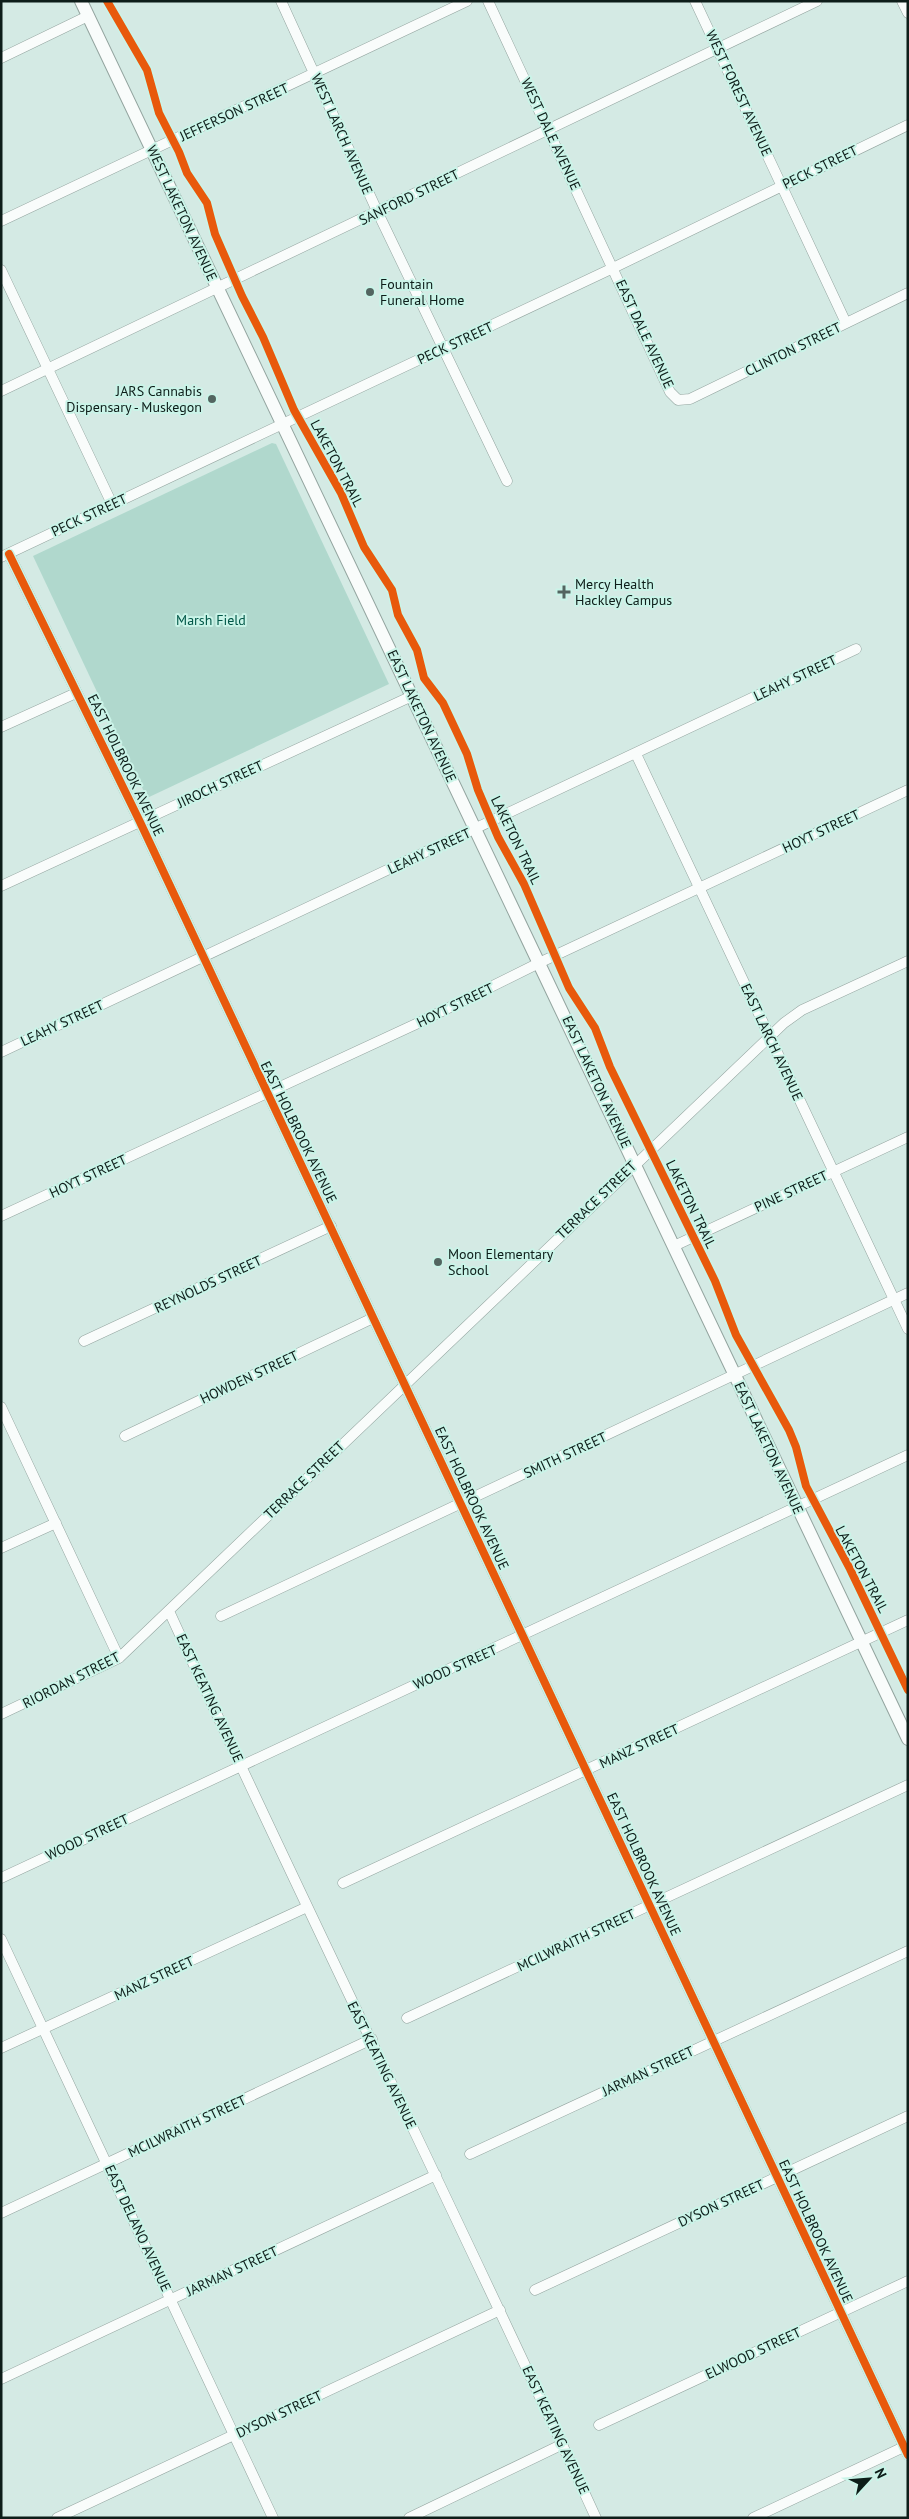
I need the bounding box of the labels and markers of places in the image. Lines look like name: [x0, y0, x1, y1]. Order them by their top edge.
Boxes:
place label: Fountain Funeral Home: [380, 275, 464, 309]
marker: Fountain Funeral Home: [364, 286, 376, 298]
place label: JARS Cannabis Dispensary - Muskegon: [66, 382, 202, 416]
marker: JARS Cannabis Dispensary - Muskegon: [206, 393, 218, 405]
place label: Mercy Health Hackley Campus: [575, 575, 672, 609]
marker: Mercy Health Hackley Campus: [557, 585, 571, 599]
place label: Moon Elementary School: [448, 1245, 554, 1279]
marker: Moon Elementary School: [432, 1256, 444, 1268]

